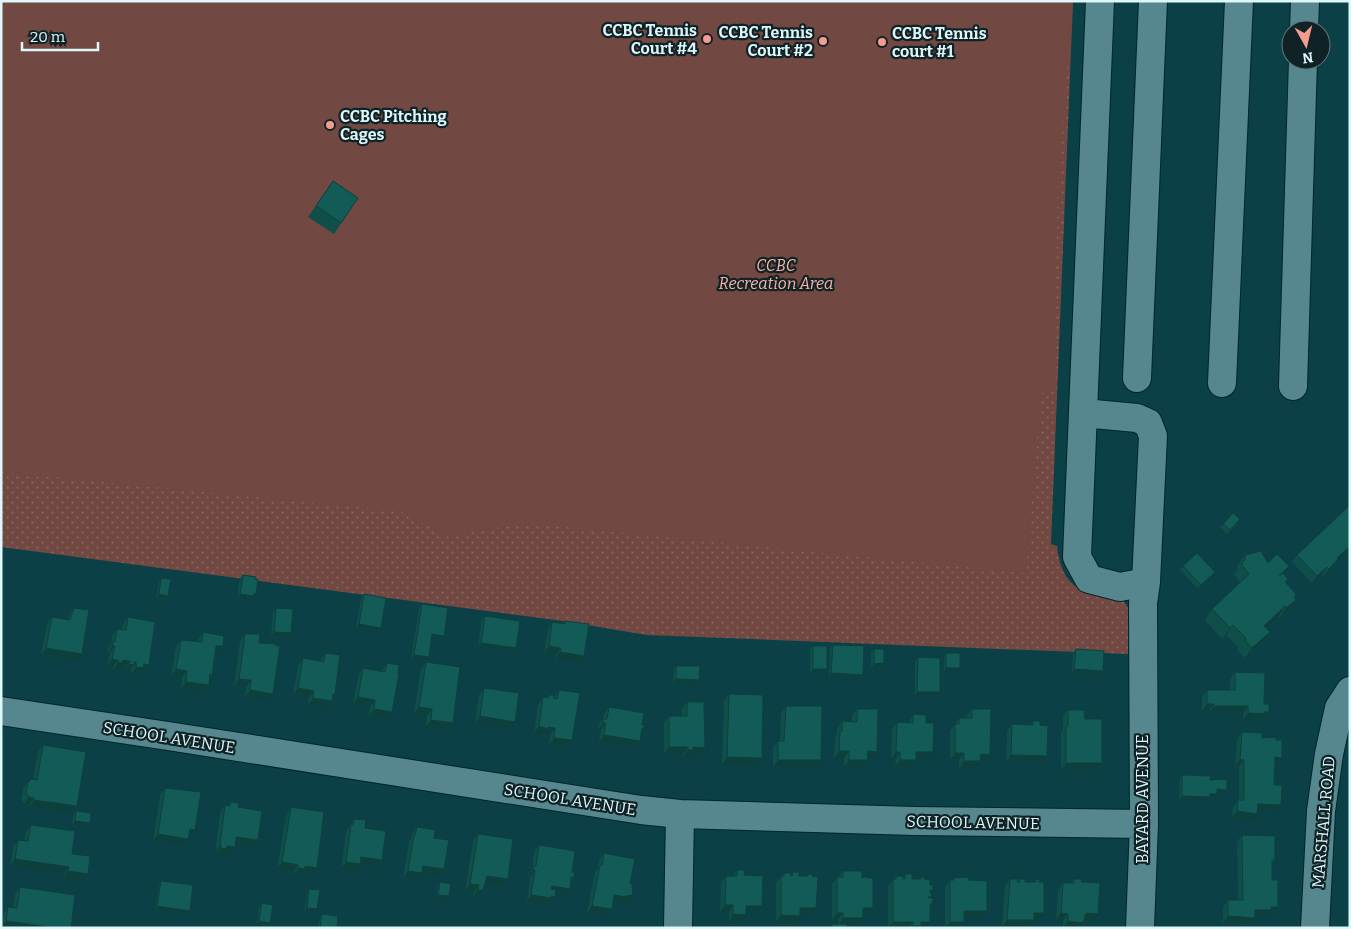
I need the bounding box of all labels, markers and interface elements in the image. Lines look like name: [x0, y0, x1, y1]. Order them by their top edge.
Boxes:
scale bar: [22, 20, 99, 52]
north arrow: [1281, 20, 1331, 70]
place label: CCBC Tennis Court #4: [602, 21, 697, 58]
place label: CCBC Tennis Court #2: [718, 23, 813, 60]
place label: CCBC Tennis court #1: [892, 24, 987, 61]
text: 20 m: [30, 28, 66, 46]
marker: CCBC Tennis Court #4: [701, 33, 713, 45]
marker: CCBC Tennis Court #2: [817, 35, 829, 47]
marker: CCBC Tennis court #1: [876, 36, 888, 48]
text: N: [1301, 48, 1314, 67]
place label: CCBC Pitching Cages: [340, 107, 447, 144]
marker: CCBC Pitching Cages: [324, 119, 336, 131]
park label: CCBC Recreation Area: [719, 256, 833, 293]
street label: SCHOOL AVENUE: [102, 718, 236, 757]
street label: BAYARD AVENUE: [1133, 734, 1152, 864]
street label: MARSHALL ROAD: [1308, 755, 1339, 889]
street label: SCHOOL AVENUE: [503, 780, 637, 819]
street label: SCHOOL AVENUE: [906, 812, 1040, 833]

